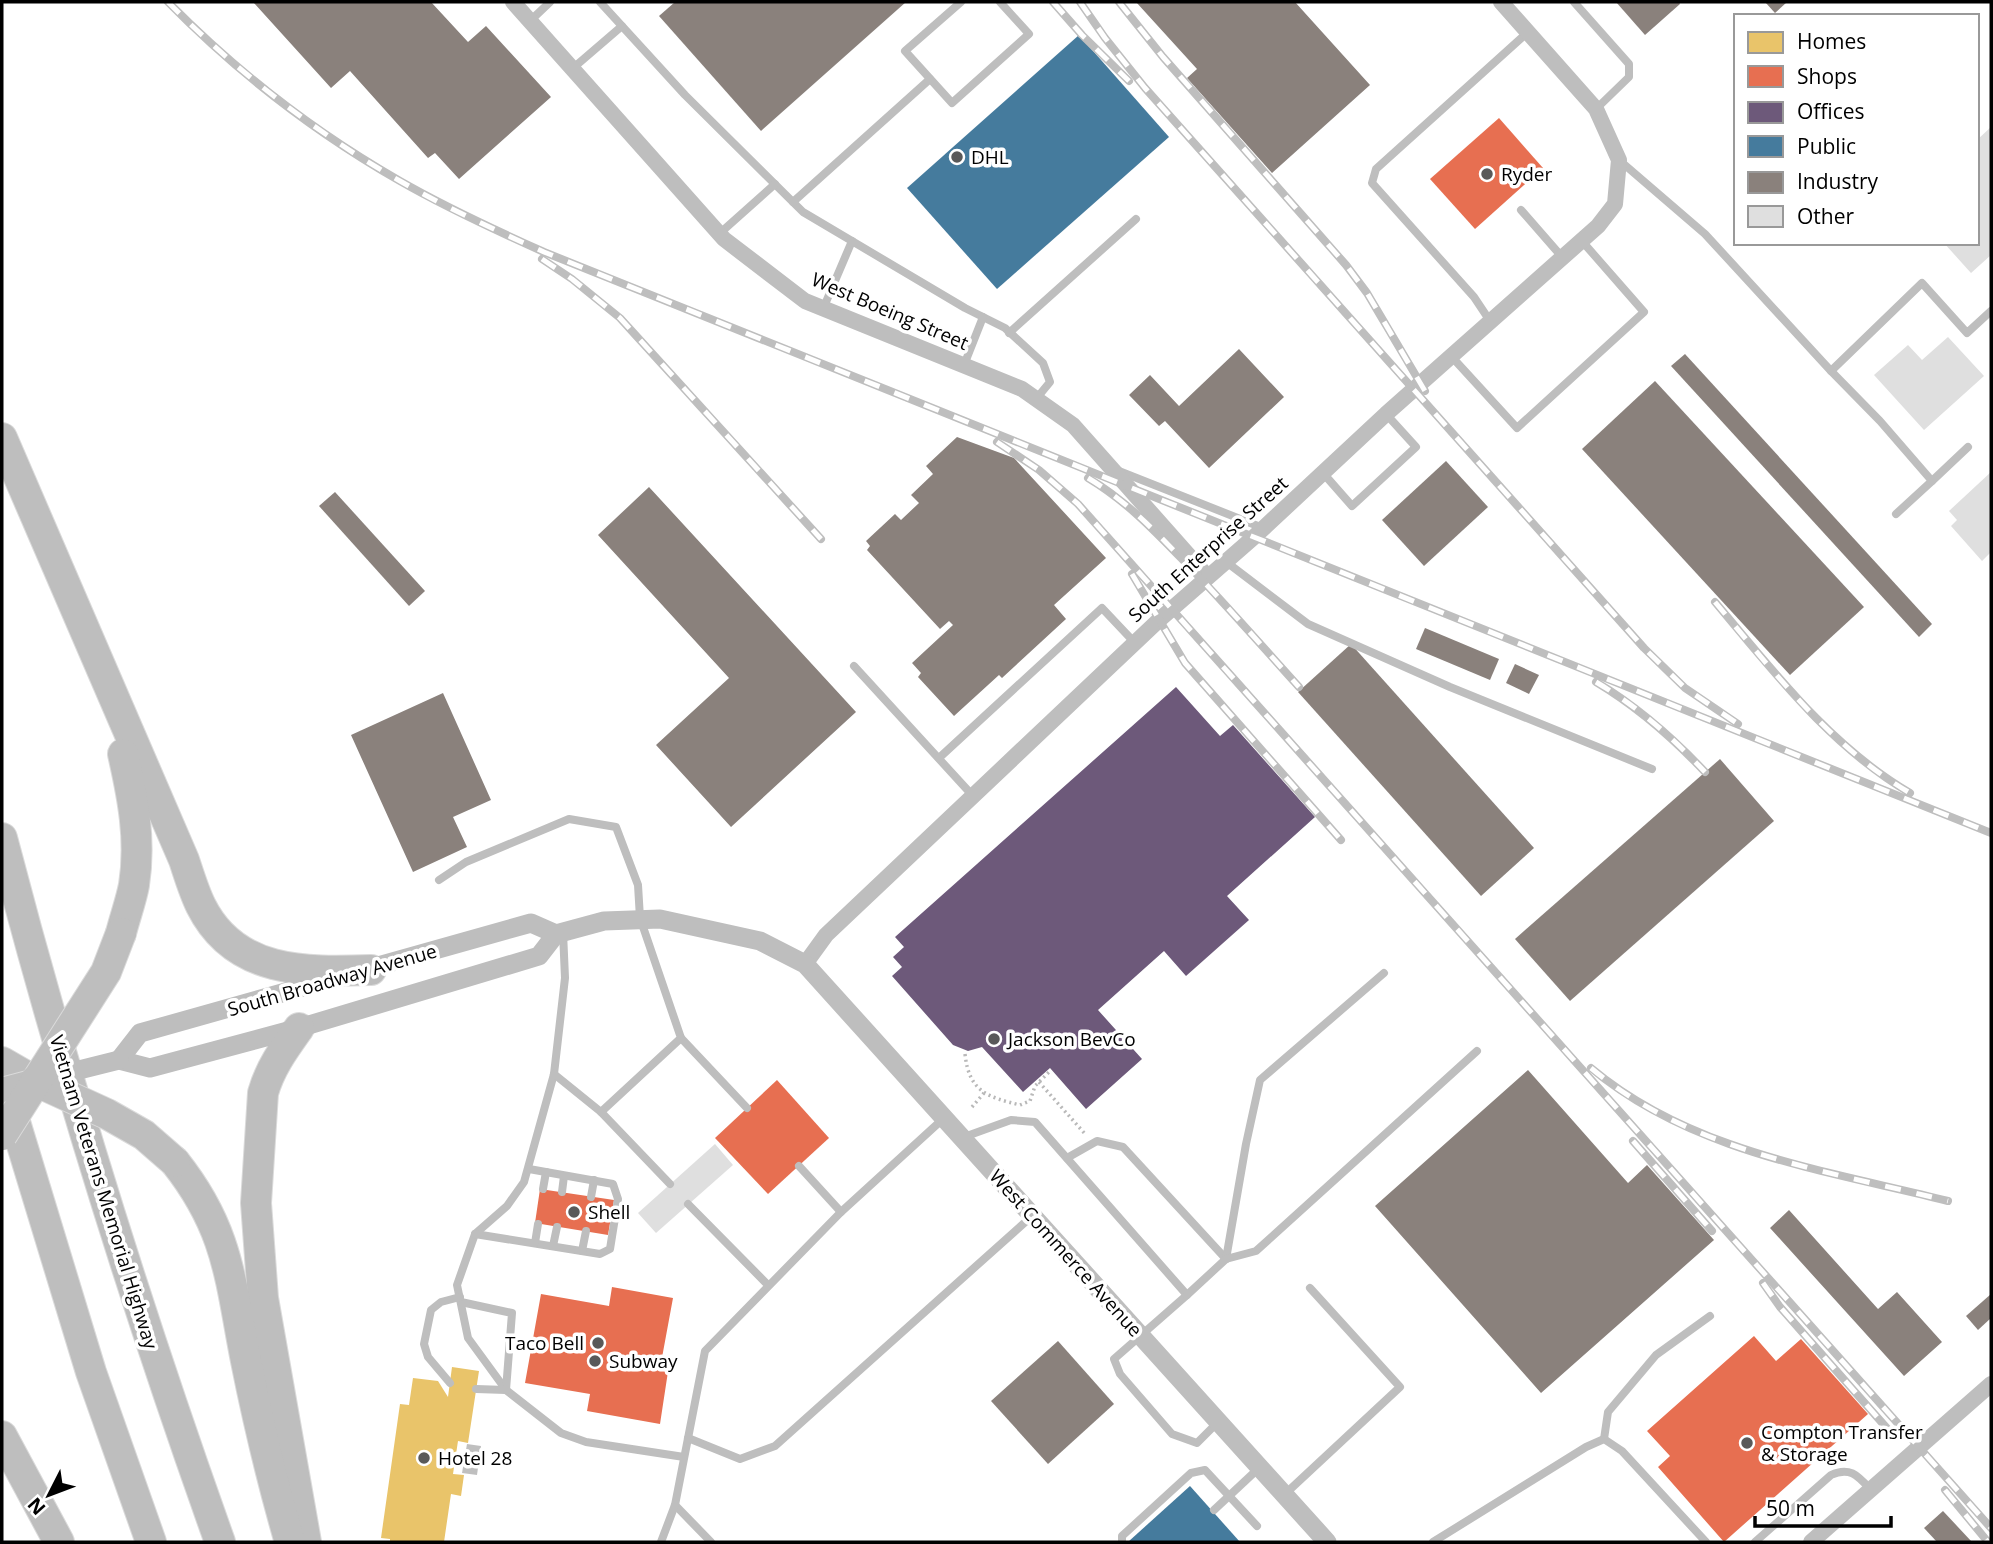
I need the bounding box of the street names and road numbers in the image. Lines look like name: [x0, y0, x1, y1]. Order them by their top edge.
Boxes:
street label: West Boeing Street: [808, 266, 973, 356]
street label: South Enterprise Street: [1123, 470, 1293, 628]
street label: South Broadway Avenue: [224, 938, 440, 1022]
street label: Vietnam Veterans Memorial Highway: [44, 1032, 164, 1353]
street label: West Commerce Avenue: [984, 1164, 1148, 1342]

